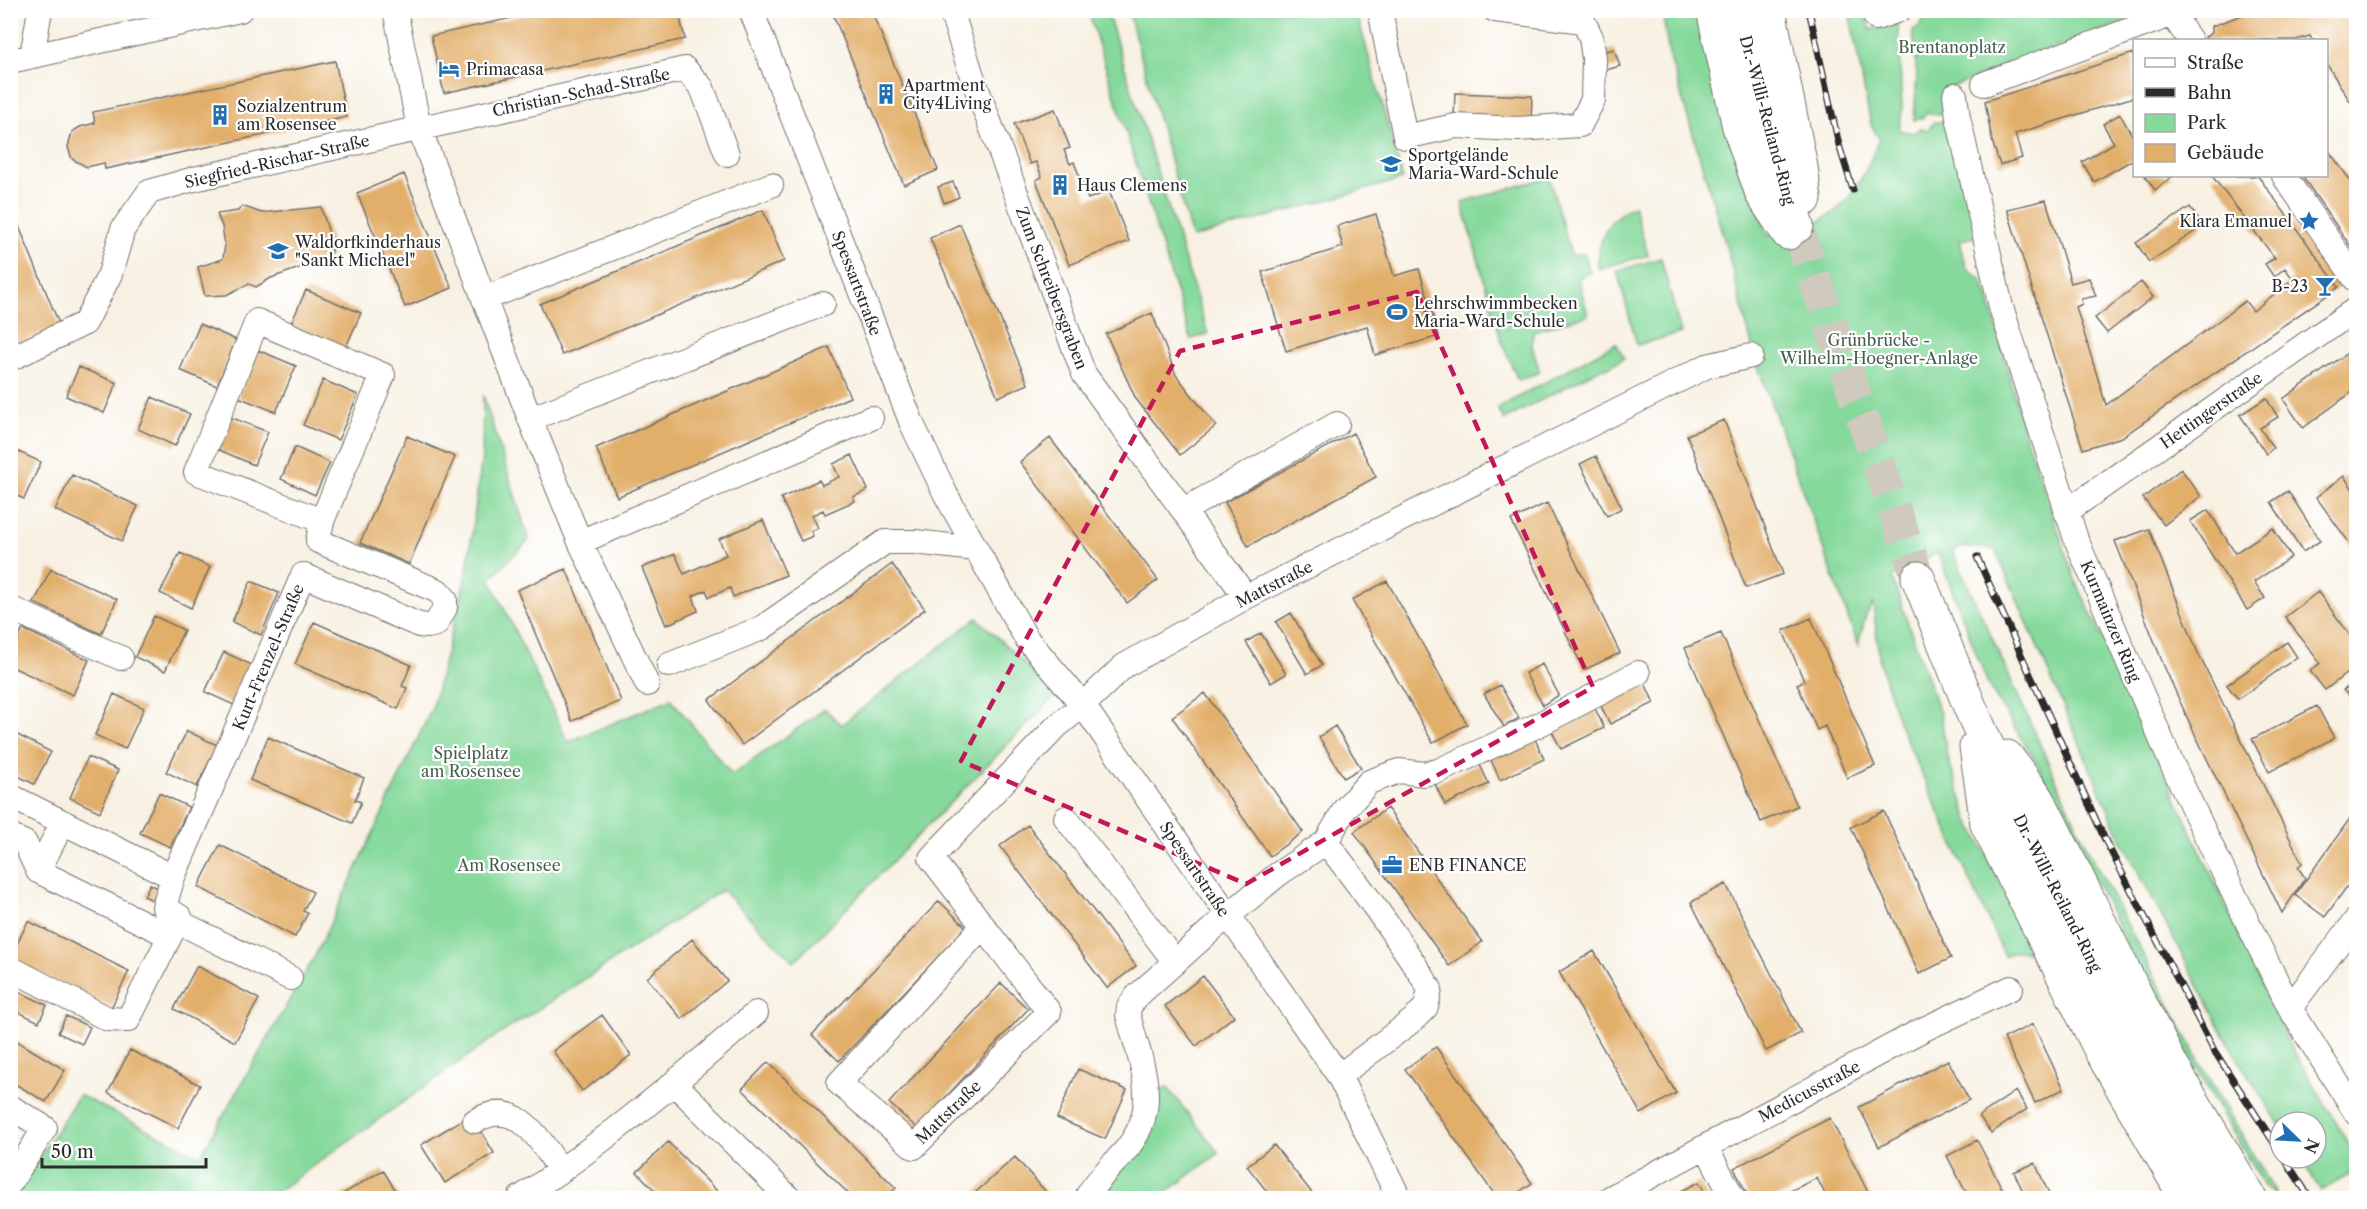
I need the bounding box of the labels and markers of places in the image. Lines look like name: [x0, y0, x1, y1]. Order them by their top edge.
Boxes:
hotel icon: Primacasa: [437, 57, 461, 81]
place label: Primacasa: [466, 59, 544, 79]
place label: Apartment City4Living: [902, 75, 992, 113]
building icon: Apartment City4Living: [874, 82, 898, 106]
place label: Sozialzentrum am Rosensee: [237, 96, 347, 134]
building icon: Sozialzentrum am Rosensee: [208, 103, 232, 127]
place label: Sportgelände Maria-Ward-Schule: [1408, 145, 1559, 183]
school or university icon: Sportgelände Maria-Ward-Schule: [1379, 152, 1403, 176]
building icon: Haus Clemens: [1048, 173, 1072, 197]
place label: Haus Clemens: [1077, 175, 1187, 195]
place icon: Klara Emanuel: [2297, 209, 2321, 233]
place label: Klara Emanuel: [2179, 211, 2292, 231]
place label: Waldorfkinderhaus "Sankt Michael": [294, 232, 441, 270]
school or university icon: Waldorfkinderhaus "Sankt Michael": [266, 239, 290, 263]
bar icon: B-23: [2313, 274, 2337, 298]
place label: B-23: [2272, 276, 2308, 296]
place label: Lehrschwimmbecken Maria-Ward-Schule: [1414, 293, 1578, 331]
sports icon: Lehrschwimmbecken Maria-Ward-Schule: [1385, 300, 1409, 324]
office icon: ENB FINANCE: [1380, 853, 1404, 877]
place label: ENB FINANCE: [1409, 855, 1527, 875]

